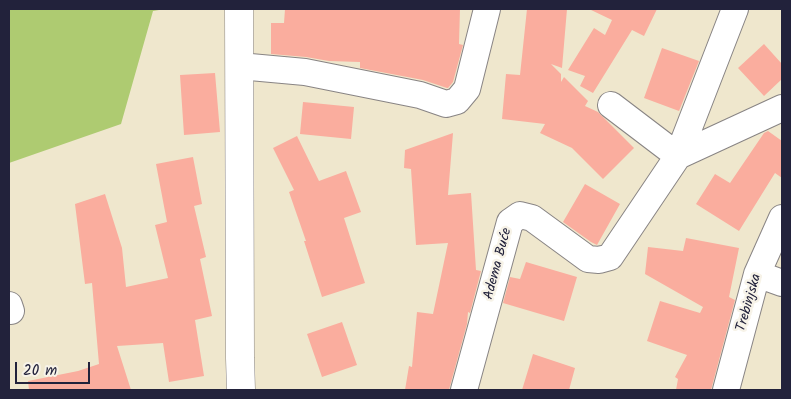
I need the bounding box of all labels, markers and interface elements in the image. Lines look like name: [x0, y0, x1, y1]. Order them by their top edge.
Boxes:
street label: Adema Buće: [481, 226, 517, 302]
street label: Trebinjska: [734, 272, 766, 334]
scale bar: [18, 352, 92, 384]
text: 20 m: [23, 359, 57, 383]

